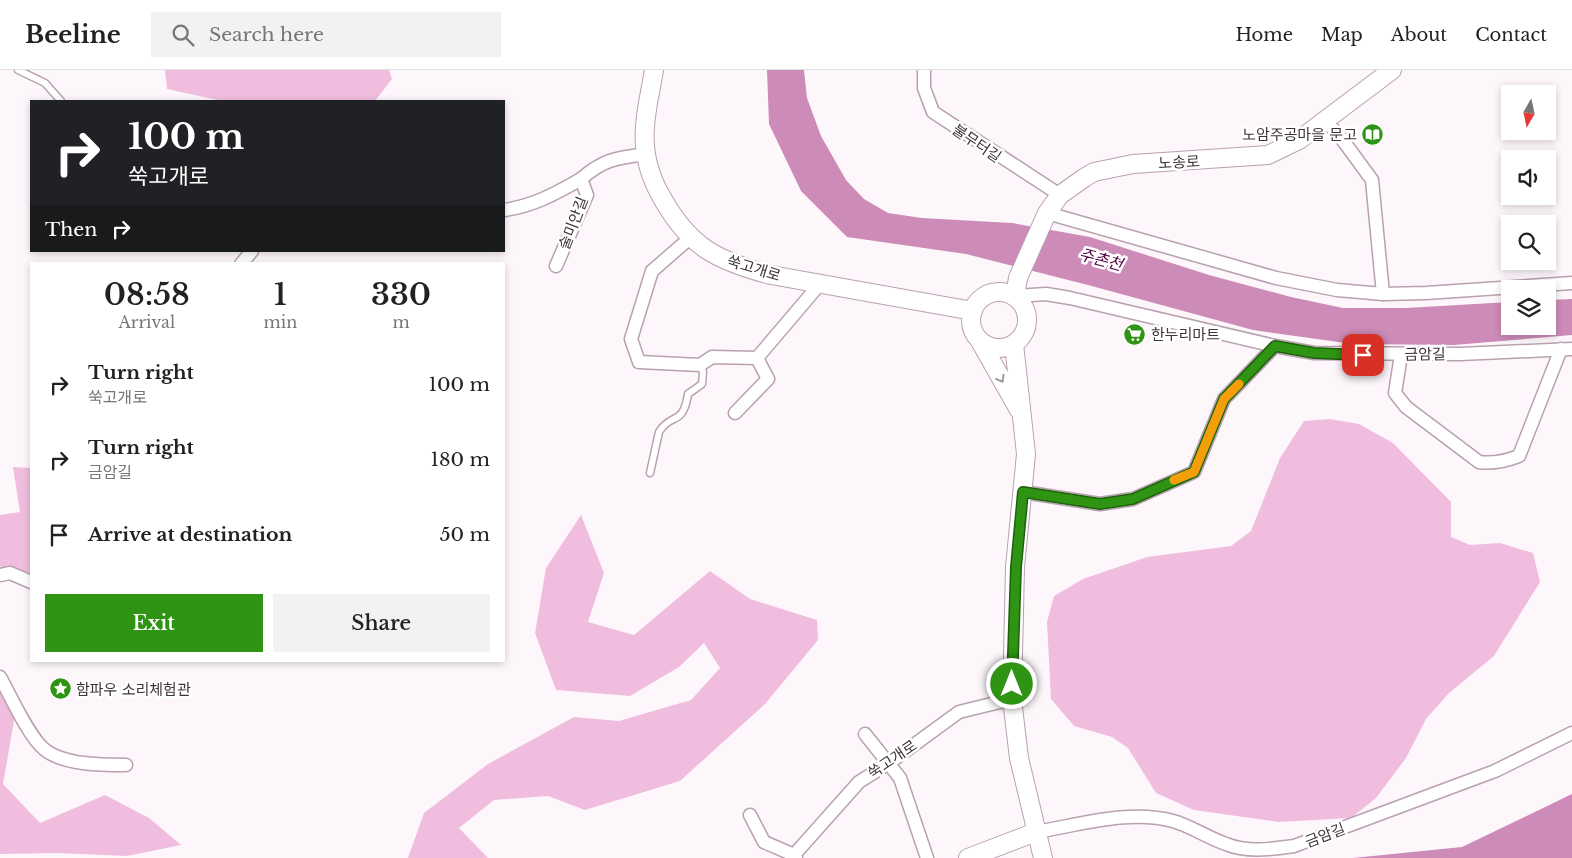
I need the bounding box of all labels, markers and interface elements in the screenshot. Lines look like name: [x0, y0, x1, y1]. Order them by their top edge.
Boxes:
search box: [151, 12, 501, 57]
text: Beeline: [25, 20, 121, 49]
icon: search: [169, 21, 197, 49]
text: Search here: [209, 23, 324, 46]
text: Home: [1235, 24, 1293, 46]
text: Map: [1321, 24, 1363, 46]
text: About: [1391, 24, 1447, 46]
text: Contact: [1475, 24, 1547, 46]
north arrow: [1501, 85, 1556, 140]
map controls: [1501, 85, 1556, 335]
text: 100 m: [128, 115, 244, 158]
icon: right: [45, 120, 110, 185]
street label: 불무터길: [949, 120, 1005, 166]
library icon: 노암주공마을 문고: [1361, 122, 1385, 146]
place label: 노암주공마을 문고: [1242, 125, 1357, 144]
button: sound: [1501, 150, 1556, 205]
street label: 노송로: [1158, 151, 1200, 173]
text: 쑥고개로: [128, 163, 209, 190]
street label: 술미안길: [554, 194, 592, 252]
icon: right: [107, 215, 135, 243]
button: search: [1501, 215, 1556, 270]
text: Then: [45, 218, 97, 241]
water label: 주촌천: [1077, 244, 1127, 275]
street label: 쑥고개로: [725, 251, 783, 285]
text: 08:58: [104, 276, 190, 313]
text: 1: [274, 276, 287, 313]
text: 330: [371, 276, 431, 313]
button: layers: [1501, 280, 1556, 335]
text: Arrival: [118, 312, 175, 332]
text: min: [264, 312, 297, 332]
text: m: [393, 312, 410, 332]
supermarket icon: 한누리마트: [1123, 322, 1147, 346]
place label: 한누리마트: [1151, 325, 1220, 344]
pin: [1342, 334, 1384, 376]
icon: arrive: [1349, 341, 1377, 369]
street label: 금암길: [1404, 344, 1446, 364]
text: Turn right: [88, 361, 194, 384]
icon: right: [45, 371, 73, 399]
text: 100 m: [429, 373, 490, 396]
one-way arrow: [995, 374, 1005, 383]
text: 쑥고개로: [88, 387, 147, 407]
text: Turn right: [88, 436, 194, 459]
icon: right: [45, 446, 73, 474]
text: 180 m: [431, 448, 490, 471]
text: 금암길: [88, 462, 132, 482]
icon: arrive: [45, 521, 73, 549]
text: Arrive at destination: [88, 523, 292, 546]
text: 50 m: [440, 523, 490, 546]
button: Exit: [45, 594, 263, 652]
button: Share: [273, 594, 490, 652]
position arrow: [985, 657, 1037, 709]
place icon: 함파우 소리체험관: [48, 677, 72, 701]
place label: 함파우 소리체험관: [76, 680, 191, 699]
street label: 쑥고개로: [864, 736, 920, 782]
street label: 금암길: [1302, 819, 1348, 851]

